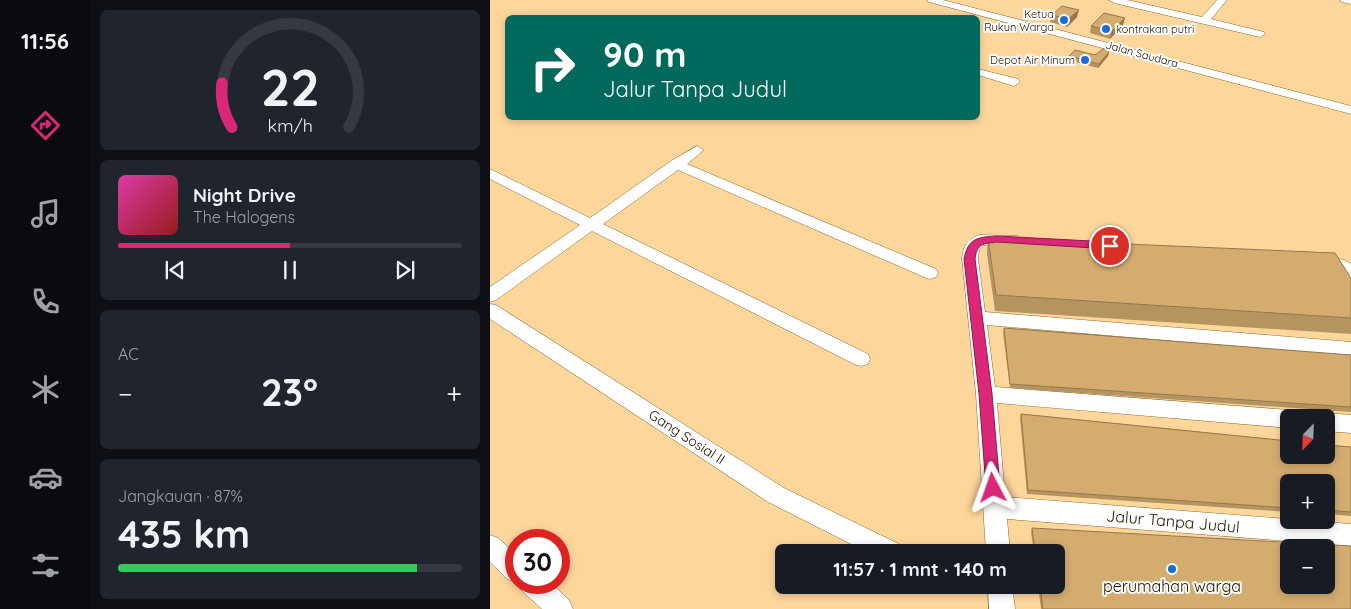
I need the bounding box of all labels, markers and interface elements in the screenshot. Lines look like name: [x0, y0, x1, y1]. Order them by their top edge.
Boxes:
place label: Ketua Rukun Warga: [984, 7, 1054, 34]
marker: Ketua Rukun Warga: [1058, 14, 1070, 26]
place label: kontrakan putri: [1116, 22, 1194, 36]
marker: kontrakan putri: [1100, 23, 1112, 35]
text: 11:56: [21, 27, 69, 55]
text: 90 m: [603, 32, 686, 76]
icon: right: [520, 35, 585, 100]
street label: Jalan Saudara: [1104, 38, 1180, 70]
place label: Depot Air Minum: [990, 53, 1075, 67]
text: 22: [260, 54, 320, 119]
marker: Depot Air Minum: [1079, 54, 1091, 66]
text: Jalur Tanpa Judul: [603, 75, 787, 103]
icon: directions: [28, 108, 63, 143]
text: km/h: [267, 114, 313, 136]
text: Night Drive: [193, 183, 296, 207]
icon: music: [28, 196, 63, 231]
text: The Halogens: [193, 207, 295, 227]
pin: [1089, 225, 1131, 267]
icon: arrive: [1096, 232, 1124, 260]
icon: previous: [161, 256, 189, 284]
icon: pause: [276, 256, 304, 284]
icon: next: [391, 256, 419, 284]
icon: phone: [28, 284, 63, 319]
text: AC: [118, 344, 139, 364]
text: 23°: [261, 368, 318, 416]
icon: climate: [28, 372, 63, 407]
text: −: [118, 376, 133, 411]
text: +: [446, 376, 462, 411]
street label: Gang Sosial II: [645, 406, 729, 468]
north arrow: [1280, 409, 1335, 464]
map controls: [1280, 409, 1335, 594]
icon: car: [28, 460, 63, 495]
position arrow: [966, 461, 1018, 513]
button: +: [1280, 474, 1335, 529]
text: Jangkauan · 87%: [118, 486, 243, 506]
street label: Jalur Tanpa Judul: [1105, 505, 1241, 537]
text: 435 km: [118, 510, 250, 558]
speed limit sign: 30: [505, 529, 570, 594]
button: −: [1280, 539, 1335, 594]
icon: filters: [28, 548, 63, 583]
text: 11:57 · 1 mnt · 140 m: [833, 557, 1007, 581]
marker: perumahan warga: [1166, 563, 1178, 575]
place label: perumahan warga: [1103, 576, 1241, 596]

